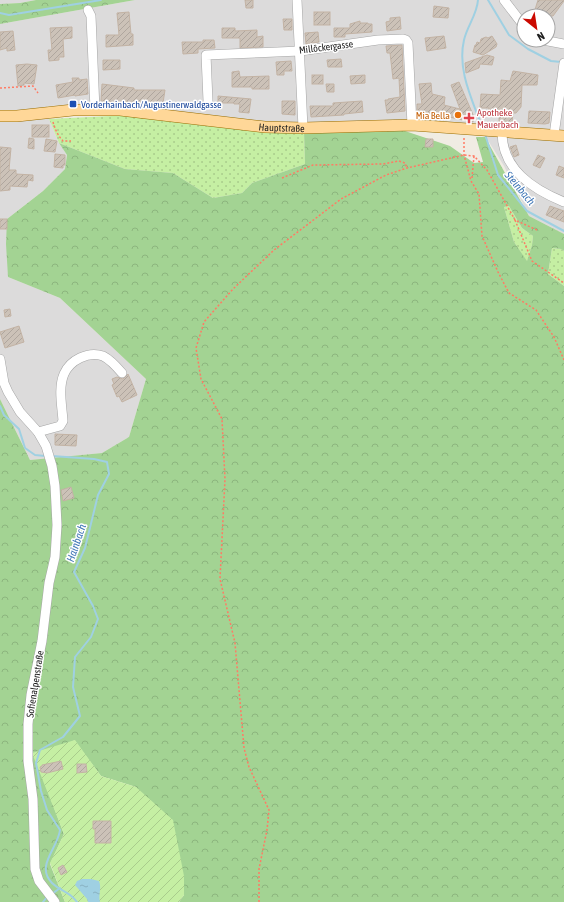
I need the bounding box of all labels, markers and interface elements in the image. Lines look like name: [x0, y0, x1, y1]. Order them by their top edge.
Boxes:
north arrow: [516, 8, 556, 48]
text: N: [535, 30, 547, 43]
street label: Millöckergasse: [298, 38, 354, 56]
marker: Vorderhainbach/Augustinerwaldgasse: [68, 99, 78, 109]
place label: Vorderhainbach/Augustinerwaldgasse: [81, 99, 222, 110]
place label: Apotheke Mauerbach: [477, 107, 519, 130]
place label: Mia Bella: [416, 110, 450, 121]
marker: Mia Bella: [453, 110, 463, 120]
marker: Apotheke Mauerbach: [464, 113, 474, 123]
street label: Hauptstraße: [258, 121, 305, 134]
water label: Steinbach: [502, 168, 538, 208]
water label: Hainbach: [64, 522, 88, 563]
street label: Sofienalpenstraße: [24, 649, 46, 718]

